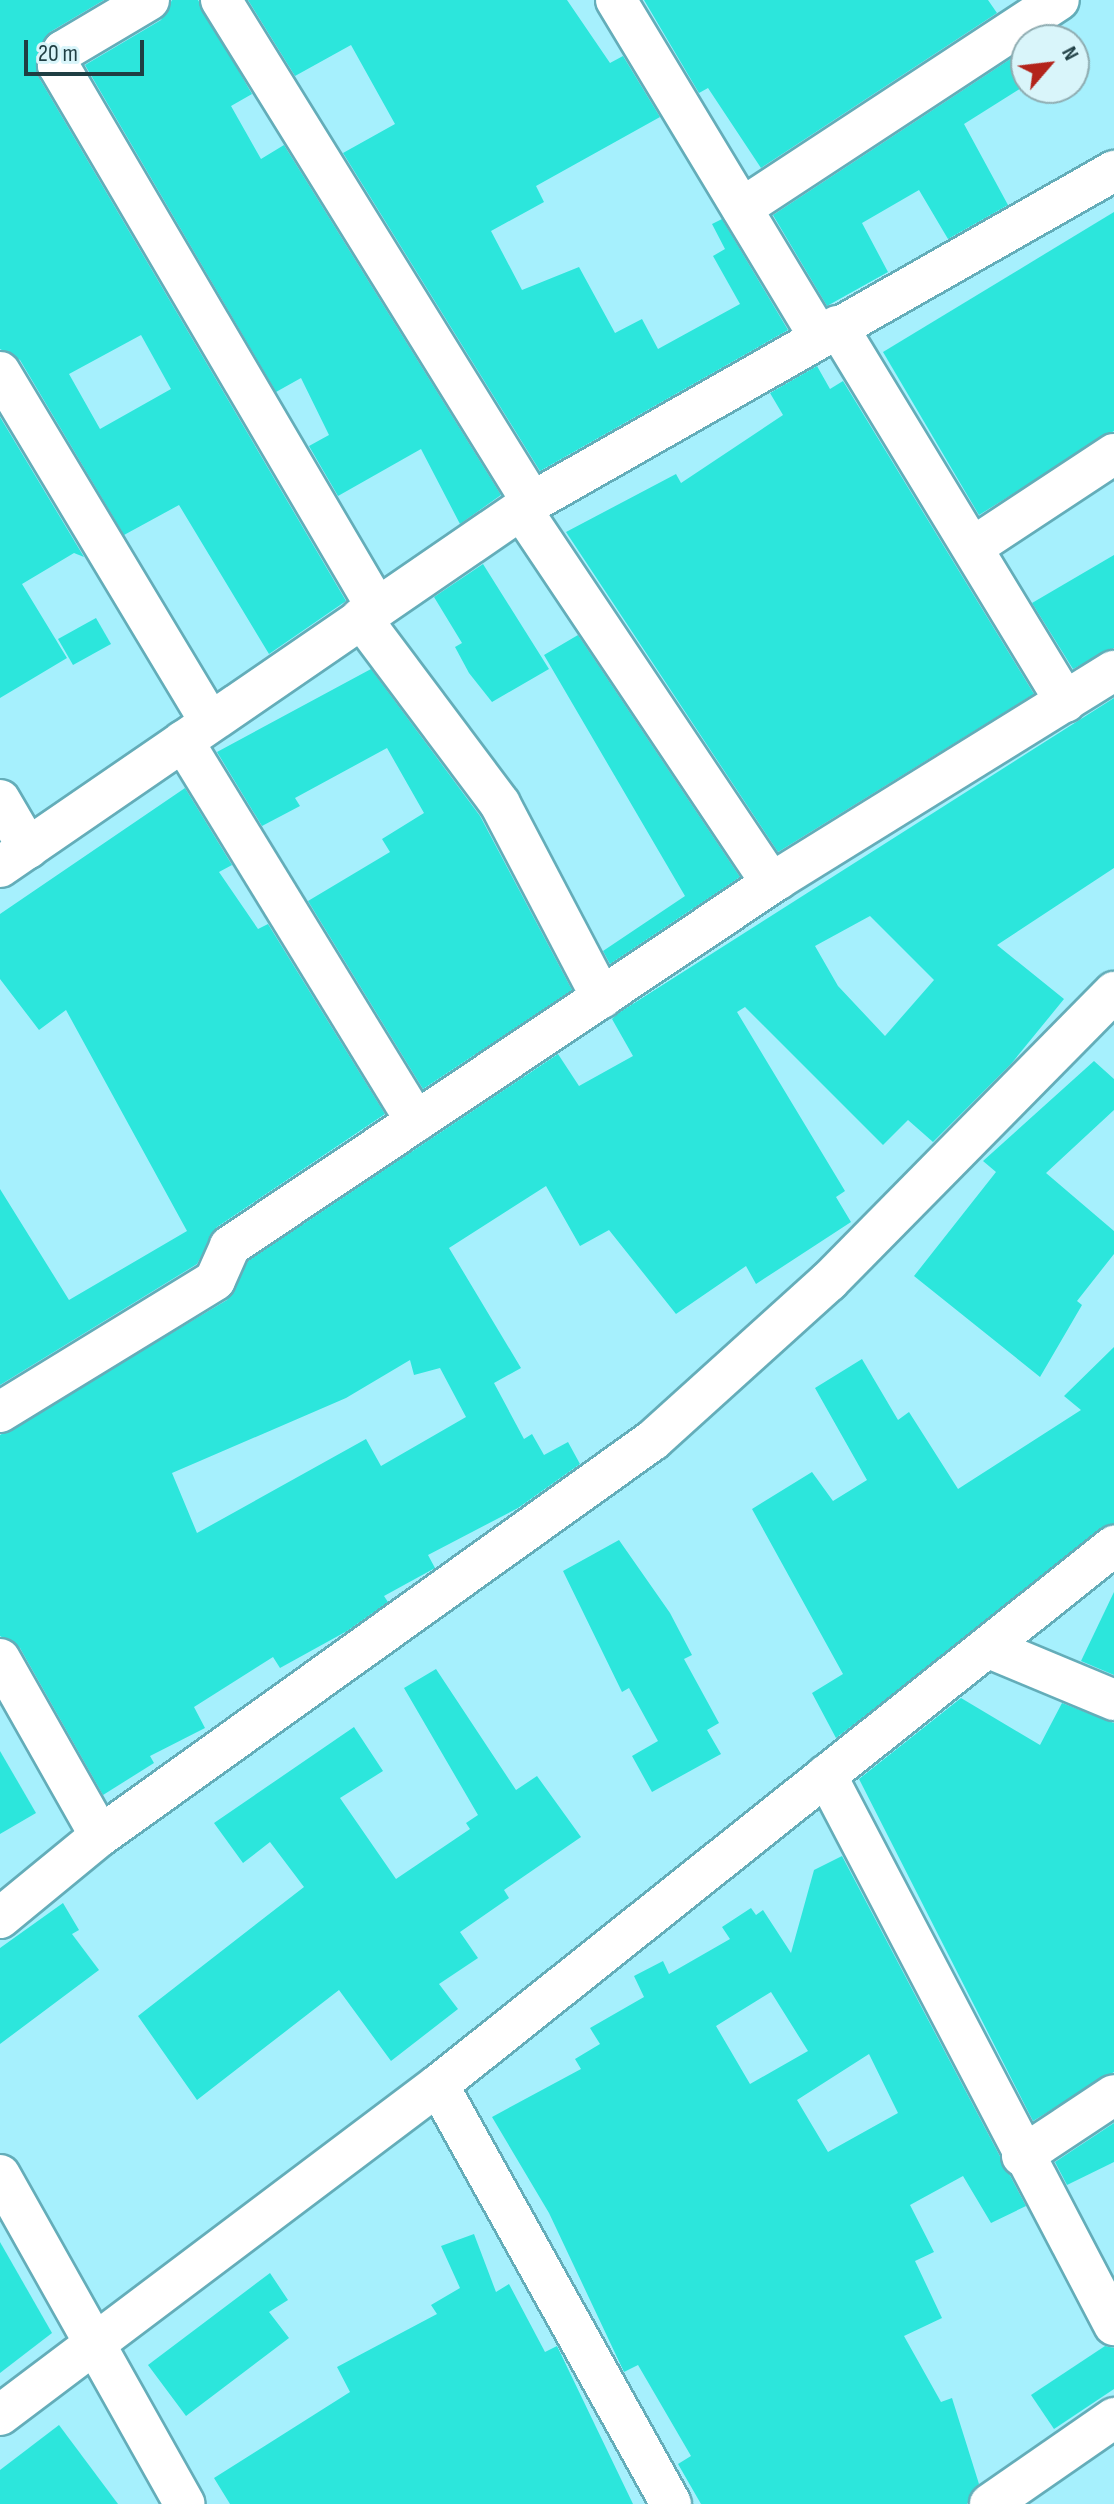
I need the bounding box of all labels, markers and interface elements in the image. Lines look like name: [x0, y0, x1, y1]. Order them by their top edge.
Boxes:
scale bar: [28, 24, 148, 74]
north arrow: [1010, 24, 1090, 104]
text: 20 m: [38, 39, 78, 68]
text: N: [1055, 42, 1085, 65]

